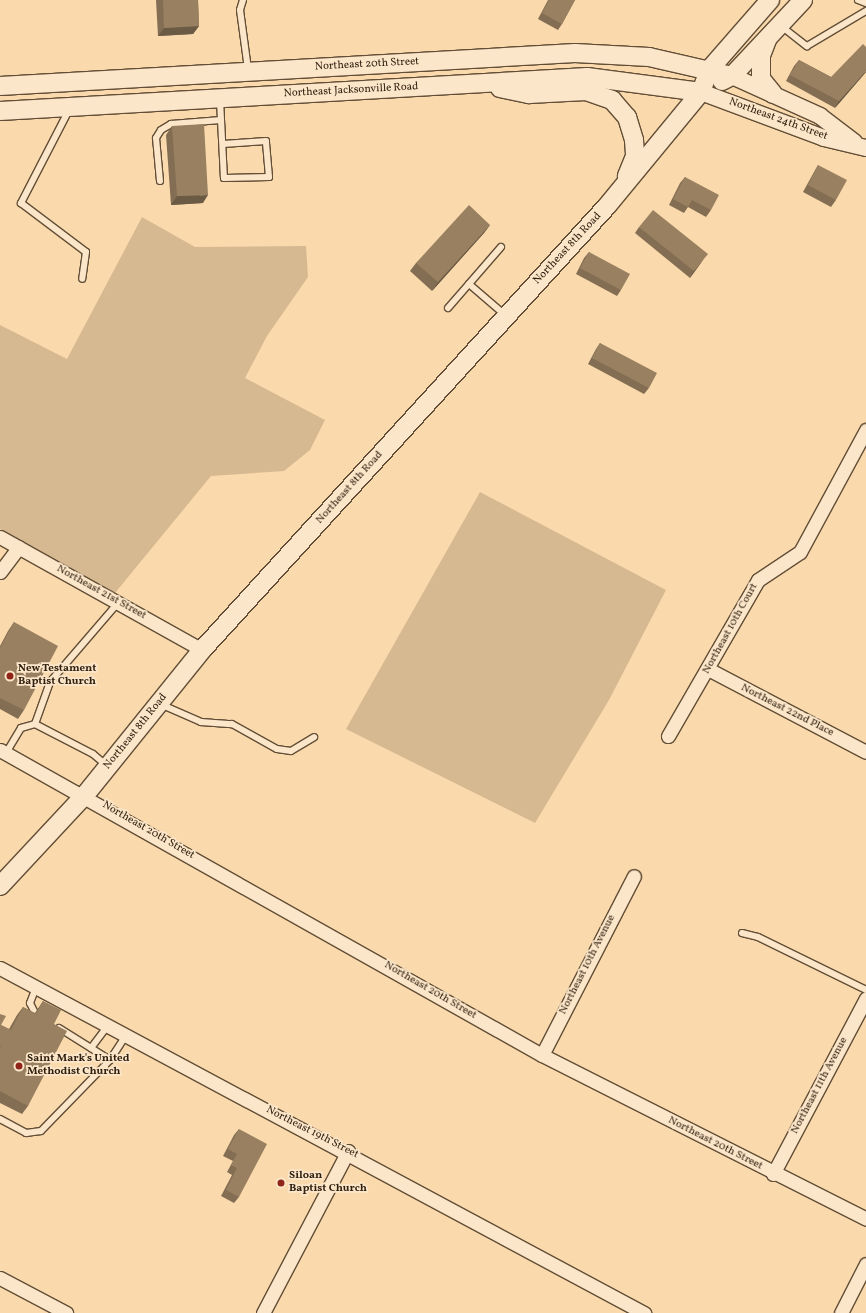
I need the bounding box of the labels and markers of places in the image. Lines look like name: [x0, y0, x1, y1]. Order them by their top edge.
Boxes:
place label: New Testament Baptist Church: [18, 663, 97, 689]
marker: New Testament Baptist Church: [5, 671, 15, 681]
place label: Saint Mark's United Methodist Church: [27, 1053, 129, 1079]
marker: Saint Mark's United Methodist Church: [14, 1061, 24, 1071]
place label: Siloan Baptist Church: [289, 1170, 367, 1196]
marker: Siloan Baptist Church: [276, 1178, 286, 1188]

